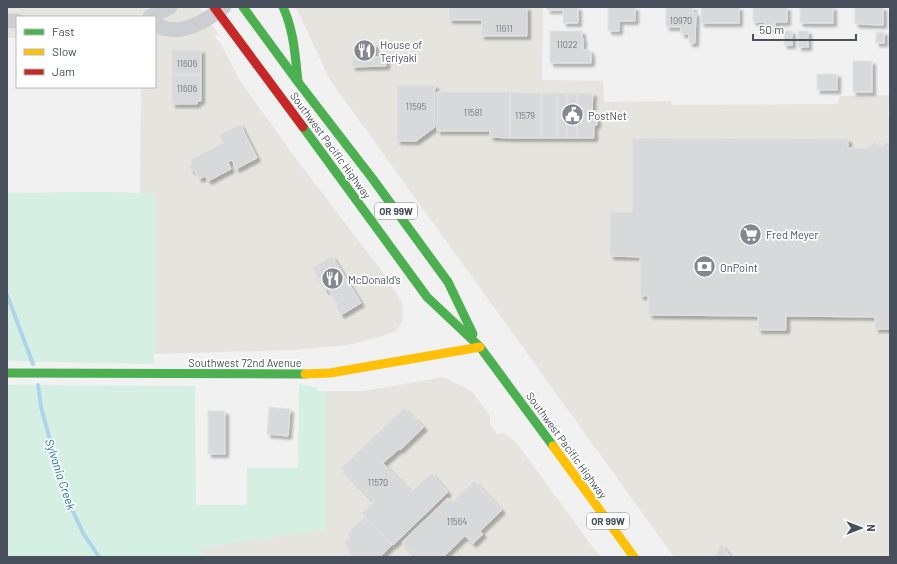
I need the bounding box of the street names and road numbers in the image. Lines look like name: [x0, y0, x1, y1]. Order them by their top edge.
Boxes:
street label: Southwest Pacific Highway: [288, 89, 374, 201]
road number: OR 99W: [375, 203, 417, 219]
street label: Southwest 72nd Avenue: [188, 356, 302, 369]
street label: Southwest Pacific Highway: [524, 389, 610, 501]
road number: OR 99W: [587, 513, 629, 529]

